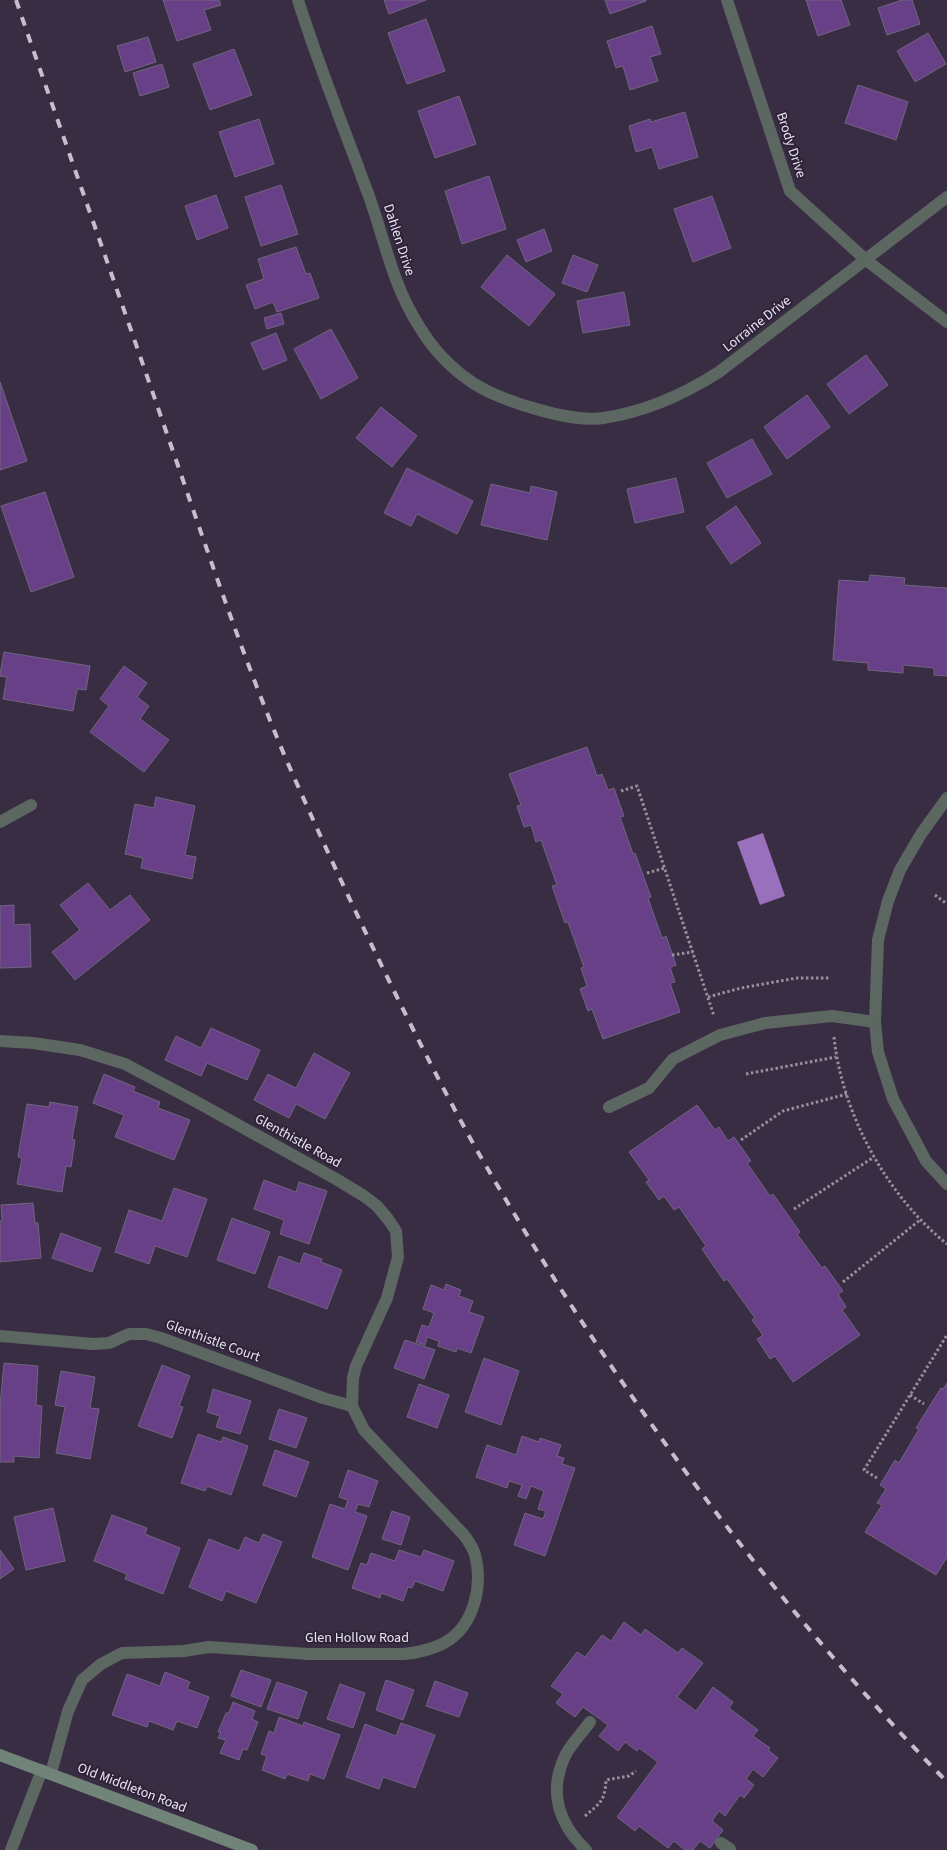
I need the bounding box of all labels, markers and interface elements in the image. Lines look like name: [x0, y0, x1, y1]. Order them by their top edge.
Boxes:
street label: Brody Drive: [771, 110, 811, 180]
street label: Dahlen Drive: [378, 201, 420, 279]
street label: Lorraine Drive: [719, 291, 795, 357]
street label: Glenthistle Road: [251, 1109, 345, 1173]
street label: Glenthistle Court: [163, 1315, 263, 1367]
street label: Glen Hollow Road: [305, 1628, 409, 1648]
street label: Old Middleton Road: [74, 1758, 190, 1818]

